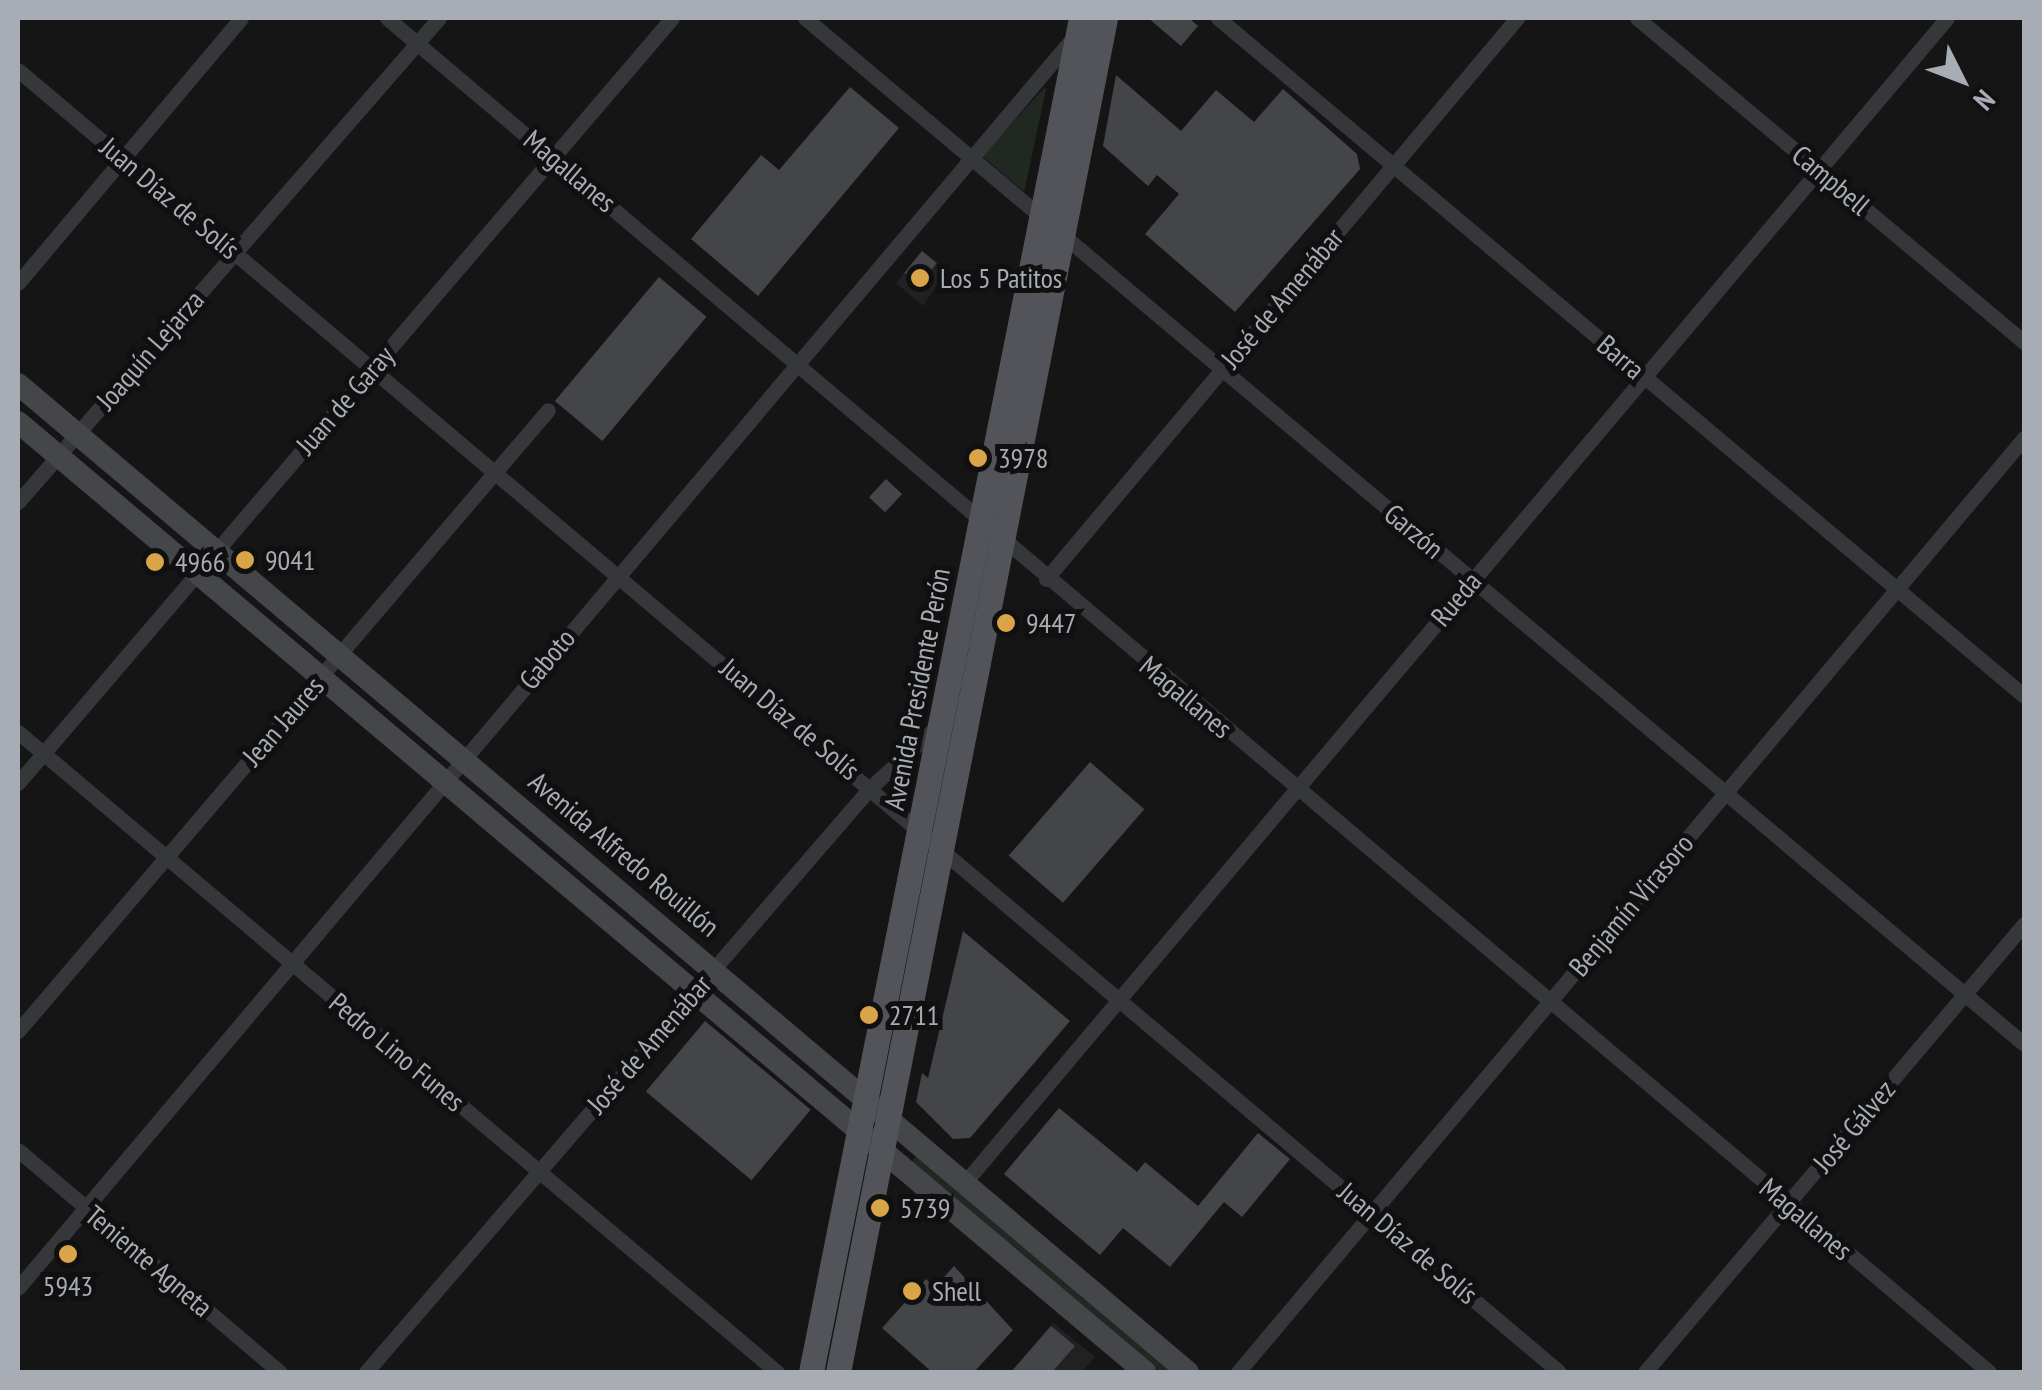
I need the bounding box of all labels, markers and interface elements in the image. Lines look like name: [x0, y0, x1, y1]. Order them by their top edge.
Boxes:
north arrow: [1912, 30, 2012, 130]
text: N: [1966, 82, 2003, 118]
street label: Magallanes: [517, 123, 623, 219]
street label: Juan Díaz de Solís: [93, 130, 247, 266]
street label: Campbell: [1785, 138, 1877, 222]
street label: José de Amenábar: [1214, 221, 1350, 375]
place label: Los 5 Patitos: [940, 261, 1062, 295]
marker: Los 5 Patitos: [909, 267, 931, 289]
street label: Joaquín Lejarza: [89, 284, 211, 416]
street label: Barra: [1591, 328, 1651, 386]
street label: Juan de Garay: [289, 339, 401, 461]
place label: 3978: [998, 441, 1048, 475]
marker: 3978: [967, 447, 989, 469]
street label: Garzón: [1378, 497, 1450, 565]
place label: 9041: [265, 543, 315, 577]
place label: 4966: [175, 545, 225, 579]
marker: 9041: [234, 549, 256, 571]
marker: 4966: [144, 551, 166, 573]
street label: Avenida Presidente Perón: [877, 565, 957, 813]
street label: Rueda: [1424, 565, 1488, 633]
place label: 9447: [1026, 606, 1076, 640]
marker: 9447: [995, 612, 1017, 634]
street label: Gaboto: [512, 622, 582, 696]
street label: Magallanes: [1133, 649, 1239, 745]
street label: Juan Díaz de Solís: [713, 651, 867, 787]
street label: Jean Jaures: [235, 670, 331, 772]
street label: Avenida Alfredo Rouillón: [522, 764, 726, 944]
street label: Benjamín Virasoro: [1562, 827, 1700, 983]
street label: José de Amenábar: [580, 968, 718, 1120]
street label: Pedro Lino Funes: [323, 986, 471, 1118]
place label: 2711: [889, 998, 939, 1032]
marker: 2711: [858, 1004, 880, 1026]
street label: José Gálvez: [1806, 1073, 1902, 1179]
street label: Magallanes: [1753, 1171, 1859, 1267]
street label: Juan Díaz de Solís: [1331, 1175, 1485, 1311]
place label: 5739: [900, 1191, 950, 1225]
marker: 5739: [869, 1197, 891, 1219]
street label: Teniente Agneta: [78, 1198, 220, 1324]
marker: 5943: [57, 1243, 79, 1265]
place label: 5943: [43, 1269, 93, 1303]
place label: Shell: [932, 1274, 981, 1308]
marker: Shell: [901, 1280, 923, 1302]

